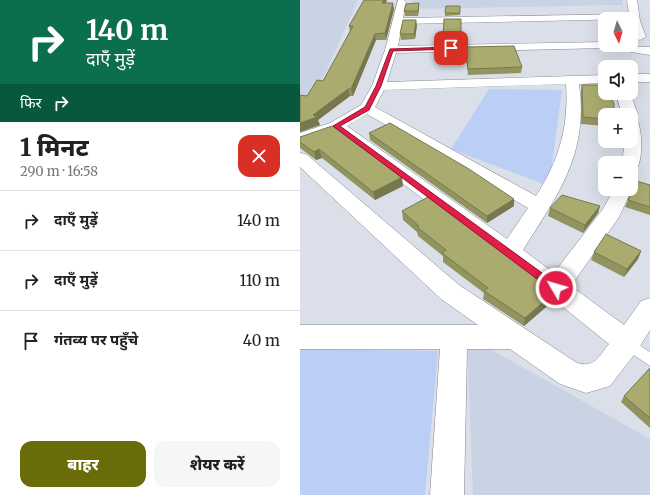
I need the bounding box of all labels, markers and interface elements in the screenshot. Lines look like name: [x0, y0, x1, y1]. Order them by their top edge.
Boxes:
text: 140 m: [86, 12, 168, 48]
north arrow: [598, 12, 638, 52]
map controls: [598, 12, 638, 196]
icon: right: [20, 16, 72, 68]
pin: [434, 31, 468, 65]
icon: arrive: [440, 37, 462, 59]
text: दाएँ मुड़ें: [86, 47, 135, 70]
button: sound: [598, 60, 638, 100]
icon: right: [50, 92, 72, 114]
text: फिर: [20, 93, 42, 112]
button: +: [598, 108, 638, 148]
text: 1 मिनट: [20, 132, 89, 163]
button: close: [238, 135, 280, 177]
button: −: [598, 156, 638, 196]
text: 290 m · 16:58: [20, 163, 98, 180]
icon: right: [20, 210, 42, 232]
text: दाएँ मुड़ें: [54, 210, 98, 229]
text: 140 m: [237, 211, 280, 230]
position arrow: [535, 267, 577, 309]
icon: right: [20, 270, 42, 292]
text: दाएँ मुड़ें: [54, 270, 98, 289]
text: 110 m: [239, 271, 280, 290]
icon: arrive: [20, 330, 42, 352]
text: गंतव्य पर पहुँचे: [54, 330, 138, 349]
text: 40 m: [243, 331, 280, 350]
button: बाहर: [20, 441, 146, 487]
button: शेयर करें: [154, 441, 280, 487]

